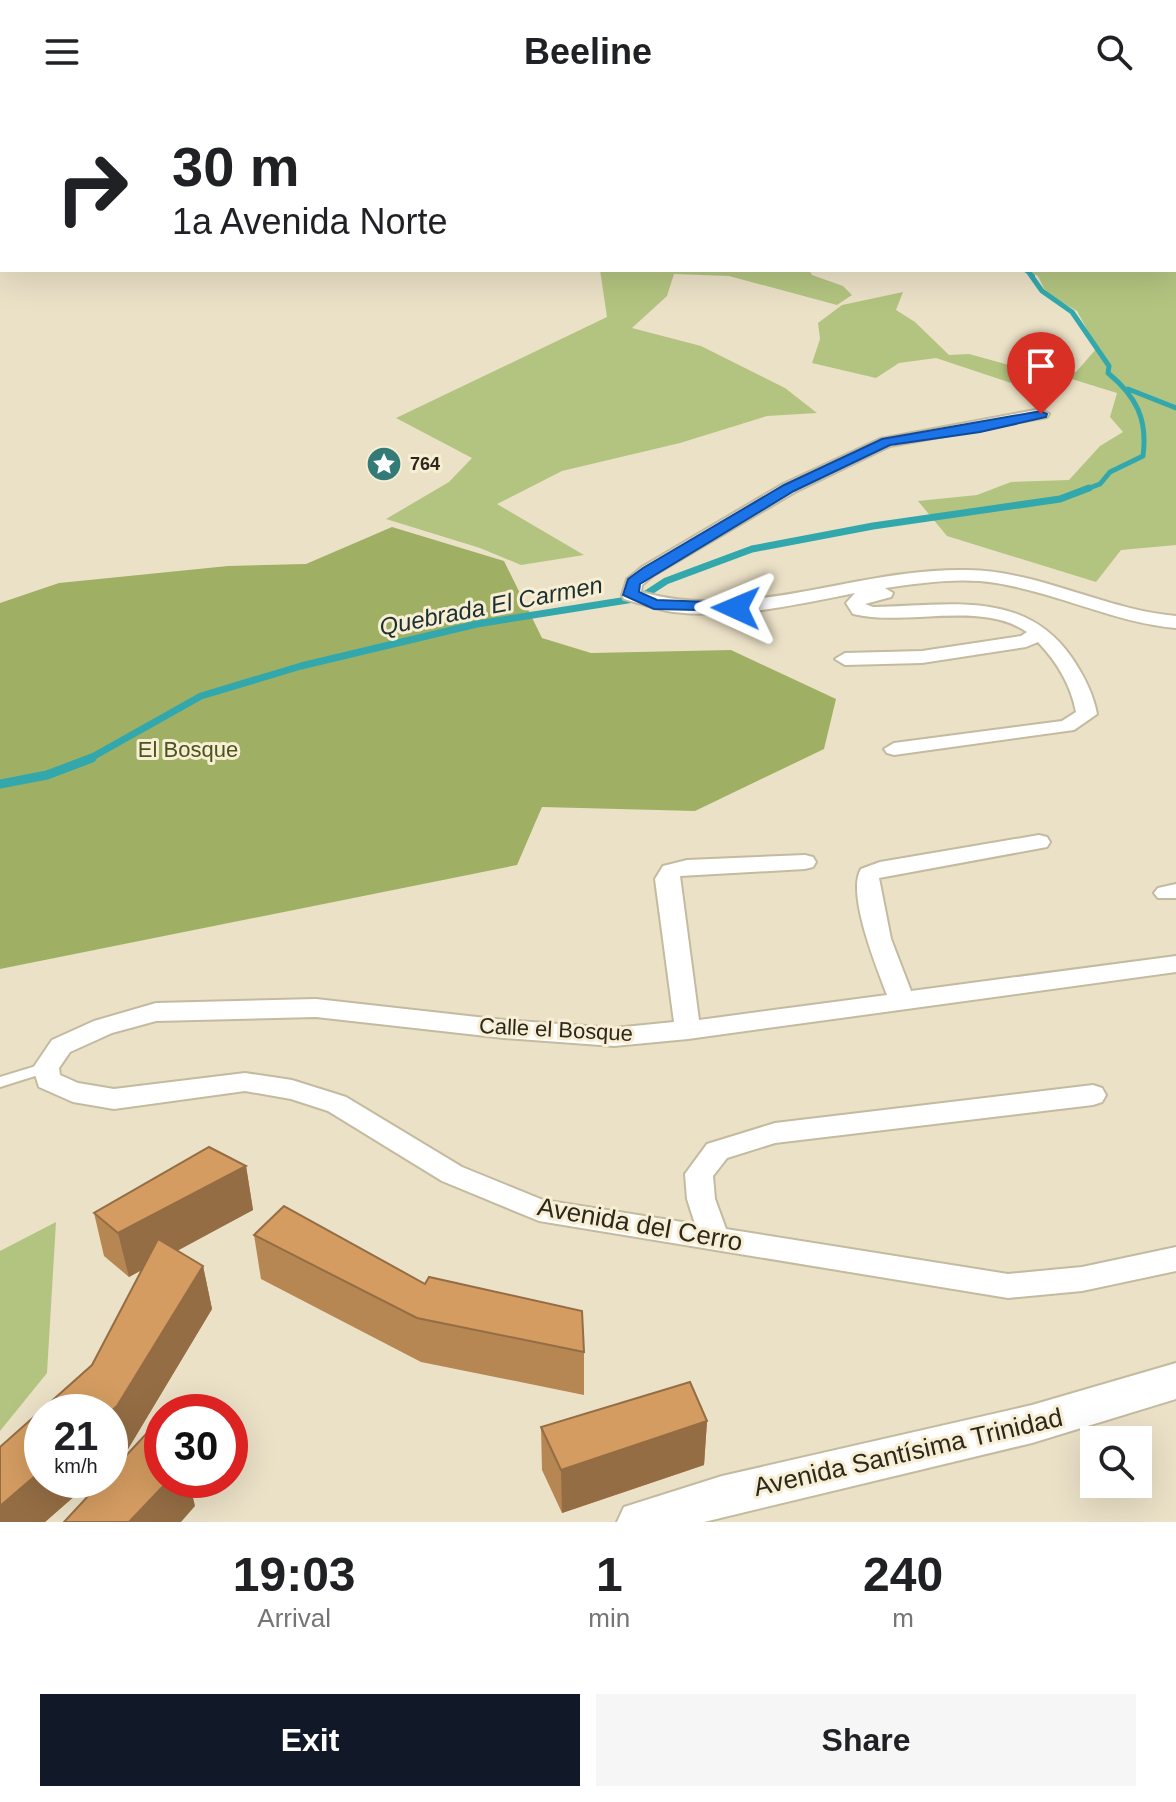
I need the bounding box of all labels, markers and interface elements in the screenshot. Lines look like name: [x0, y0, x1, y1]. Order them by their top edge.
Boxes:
icon: menu: [40, 30, 84, 74]
icon: search: [1092, 30, 1136, 74]
text: Beeline: [524, 31, 652, 72]
text: 30 m: [172, 135, 300, 198]
icon: right: [40, 136, 144, 240]
text: 1a Avenida Norte: [172, 201, 448, 242]
pin: [1007, 332, 1075, 414]
icon: arrive: [1019, 344, 1063, 388]
place icon: 764: [365, 445, 403, 483]
place label: 764: [410, 454, 440, 474]
position arrow: [694, 566, 778, 650]
water label: Quebrada El Carmen: [377, 571, 605, 640]
park label: El Bosque: [138, 737, 238, 762]
street label: Calle el Bosque: [478, 1013, 634, 1046]
street label: Avenida del Cerro: [535, 1191, 745, 1257]
speed limit sign: 30: [144, 1394, 248, 1498]
street label: Avenida Santísima Trinidad: [751, 1402, 1065, 1502]
text: 21: [54, 1414, 98, 1458]
map controls: [1080, 1426, 1152, 1498]
button: search: [1080, 1426, 1152, 1498]
text: km/h: [54, 1455, 98, 1477]
text: 19:03: [233, 1548, 356, 1601]
text: 1: [596, 1548, 623, 1601]
text: 240: [863, 1548, 943, 1601]
text: Arrival: [257, 1603, 331, 1633]
text: min: [588, 1603, 630, 1633]
text: m: [892, 1603, 914, 1633]
button: Exit: [40, 1694, 580, 1786]
button: Share: [596, 1694, 1136, 1786]

